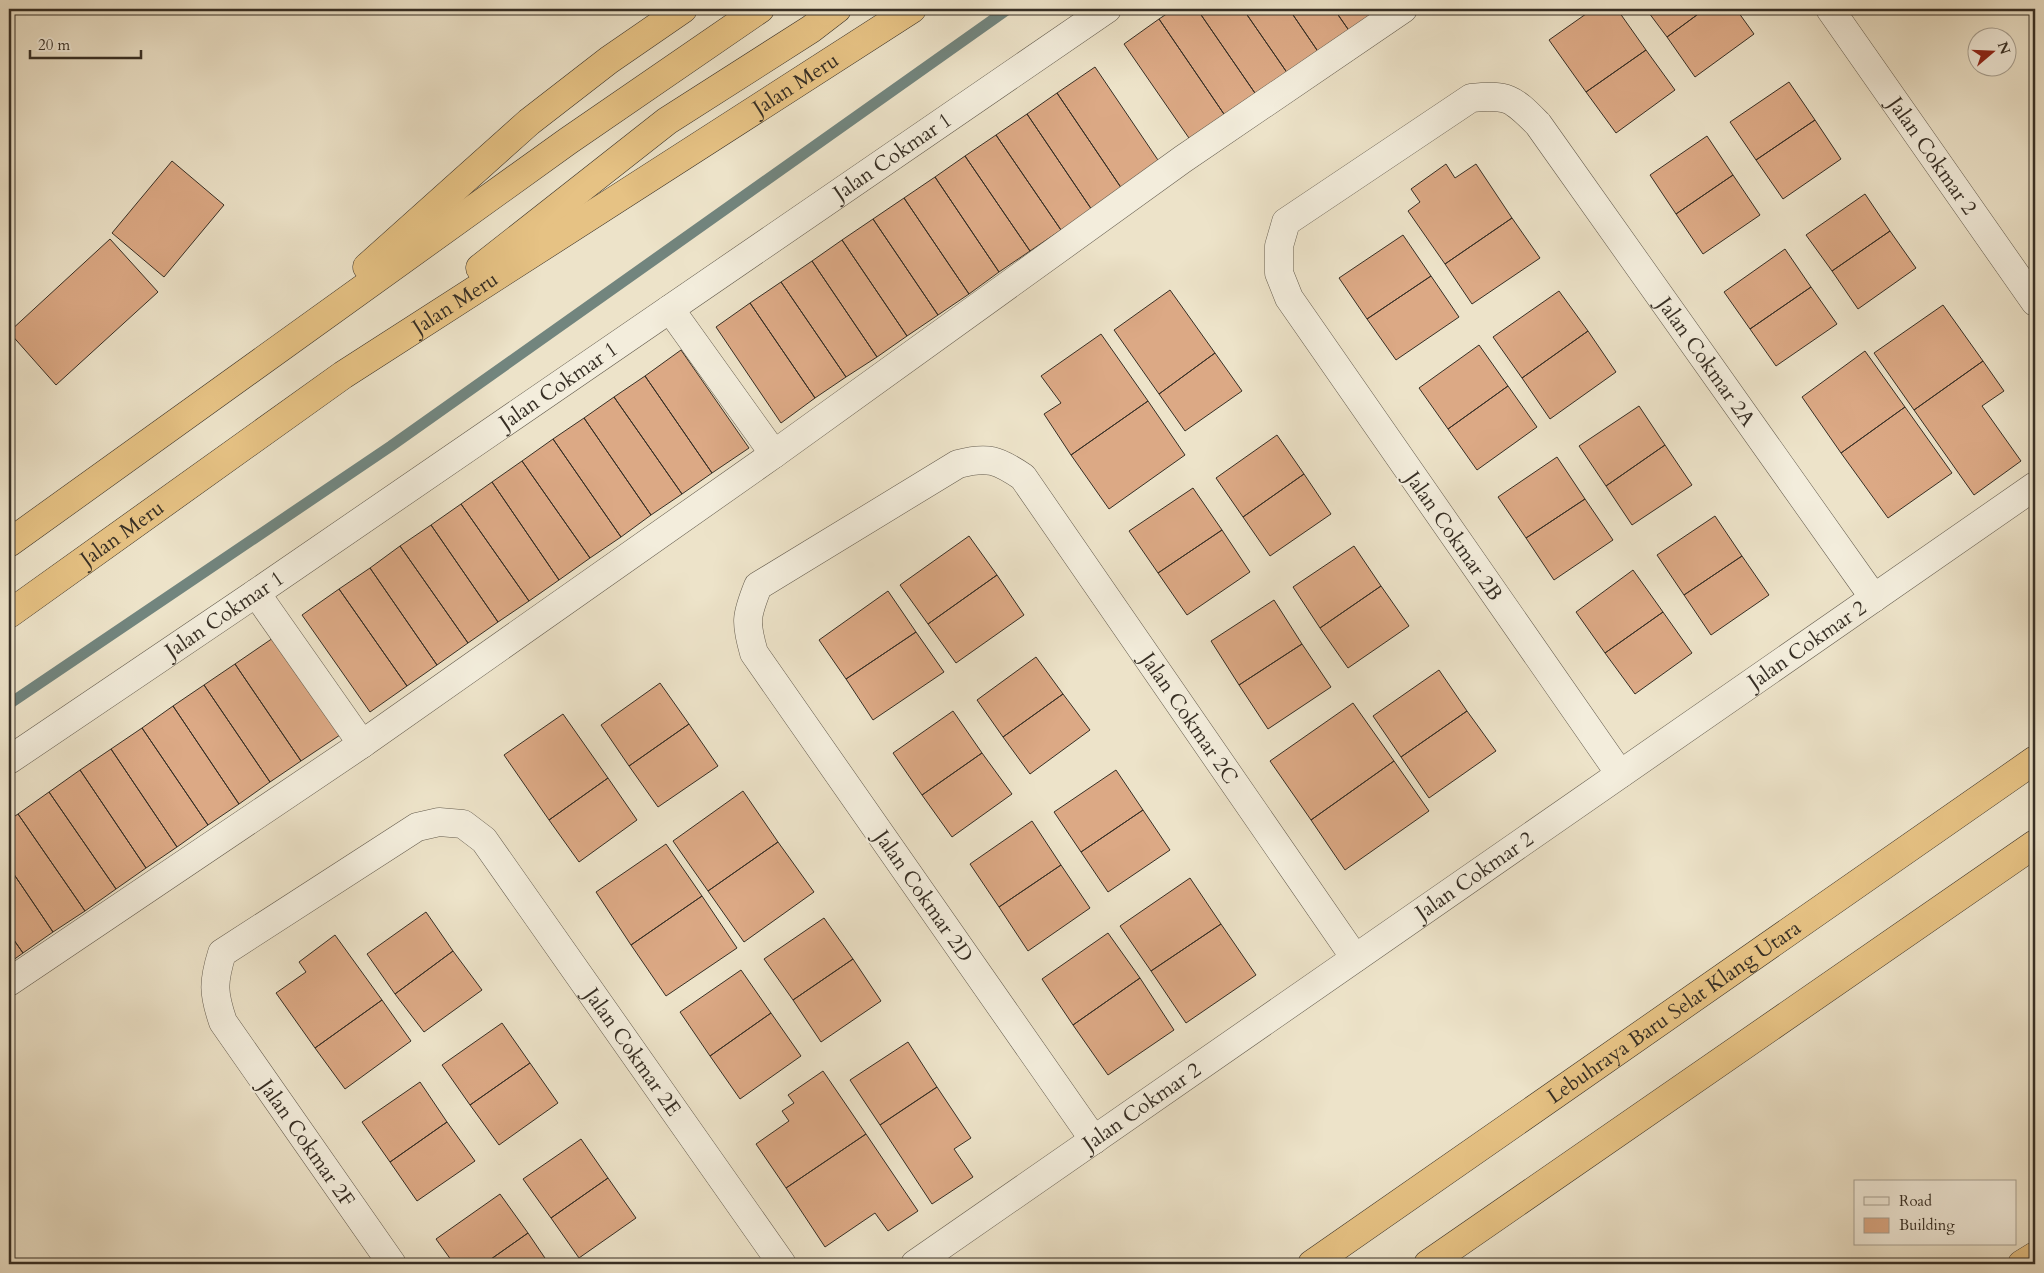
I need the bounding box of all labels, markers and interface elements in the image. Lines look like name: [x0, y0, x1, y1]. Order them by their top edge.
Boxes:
scale bar: [30, 28, 141, 60]
north arrow: [1966, 28, 2016, 78]
text: 20 m: [38, 35, 70, 55]
text: N: [1993, 39, 2015, 57]
street label: Jalan Meru: [745, 46, 845, 124]
street label: Jalan Cokmar 2: [1879, 89, 1984, 221]
street label: Jalan Cokmar 1: [825, 106, 958, 209]
street label: Jalan Meru: [404, 265, 504, 343]
street label: Jalan Cokmar 2A: [1648, 289, 1762, 433]
street label: Jalan Cokmar 1: [491, 335, 624, 438]
street label: Jalan Cokmar 2B: [1396, 463, 1509, 607]
street label: Jalan Meru: [72, 494, 170, 575]
street label: Jalan Cokmar 1: [157, 564, 290, 667]
street label: Jalan Cokmar 2: [1740, 593, 1872, 698]
street label: Jalan Cokmar 2C: [1132, 644, 1245, 790]
street label: Jalan Cokmar 2D: [866, 822, 980, 968]
street label: Jalan Cokmar 2: [1407, 825, 1540, 929]
street label: Lebuhraya Baru Selat Klang Utara: [1541, 914, 1807, 1111]
street label: Jalan Cokmar 2E: [576, 980, 688, 1122]
street label: Jalan Cokmar 2: [1075, 1056, 1207, 1160]
street label: Jalan Cokmar 2F: [250, 1071, 361, 1213]
legend: [1854, 1180, 2016, 1246]
text: Road: [1899, 1191, 1932, 1211]
text: Building: [1899, 1215, 1955, 1235]

